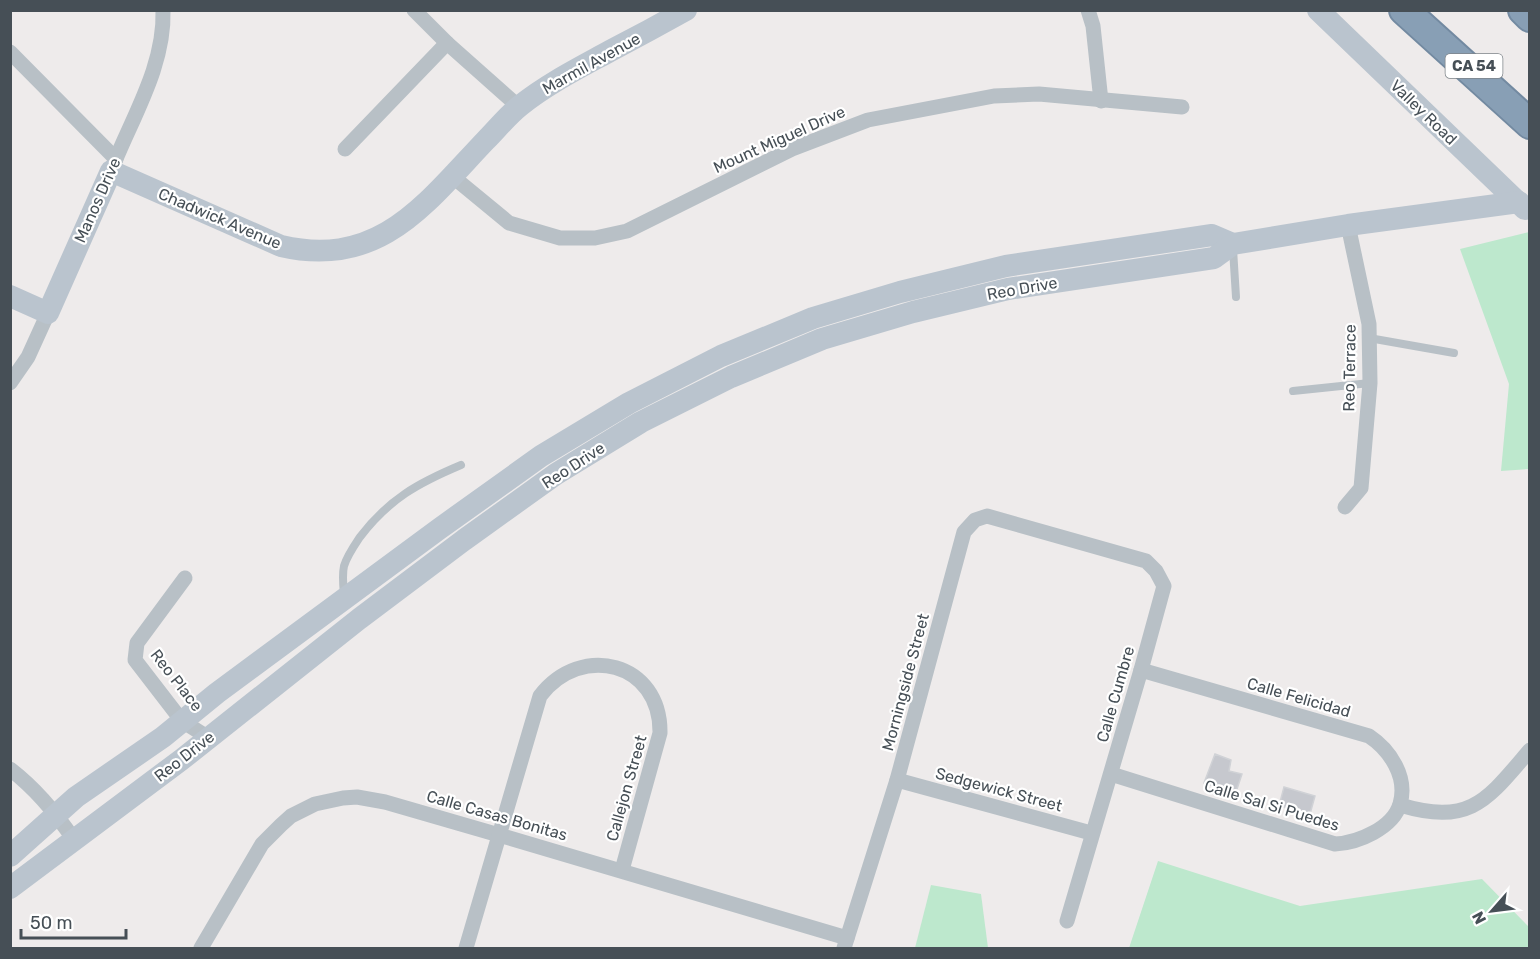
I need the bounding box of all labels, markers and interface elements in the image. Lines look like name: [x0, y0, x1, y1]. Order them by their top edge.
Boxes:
street label: Marmil Avenue: [539, 29, 644, 98]
road number: CA 54: [1446, 54, 1502, 78]
street label: Valley Road: [1386, 76, 1461, 149]
street label: Mount Miguel Drive: [710, 102, 848, 177]
street label: Manos Drive: [70, 155, 125, 246]
street label: Chadwick Avenue: [155, 184, 284, 253]
street label: Reo Drive: [985, 273, 1059, 304]
street label: Reo Terrace: [1339, 324, 1360, 412]
street label: Reo Drive: [538, 438, 608, 493]
street label: Morningside Street: [878, 611, 933, 753]
street label: Calle Cumbre: [1093, 644, 1138, 744]
street label: Reo Place: [147, 646, 207, 715]
street label: Calle Felicidad: [1245, 674, 1353, 721]
street label: Reo Drive: [151, 727, 218, 786]
street label: Callejon Street: [602, 733, 651, 843]
street label: Sedgewick Street: [933, 763, 1064, 816]
street label: Calle Sal Si Puedes: [1202, 776, 1342, 835]
street label: Calle Casas Bonitas: [424, 786, 569, 845]
north arrow: [1462, 881, 1522, 941]
scale bar: [21, 902, 126, 940]
text: N: [1468, 908, 1490, 927]
text: 50 m: [30, 912, 73, 934]

